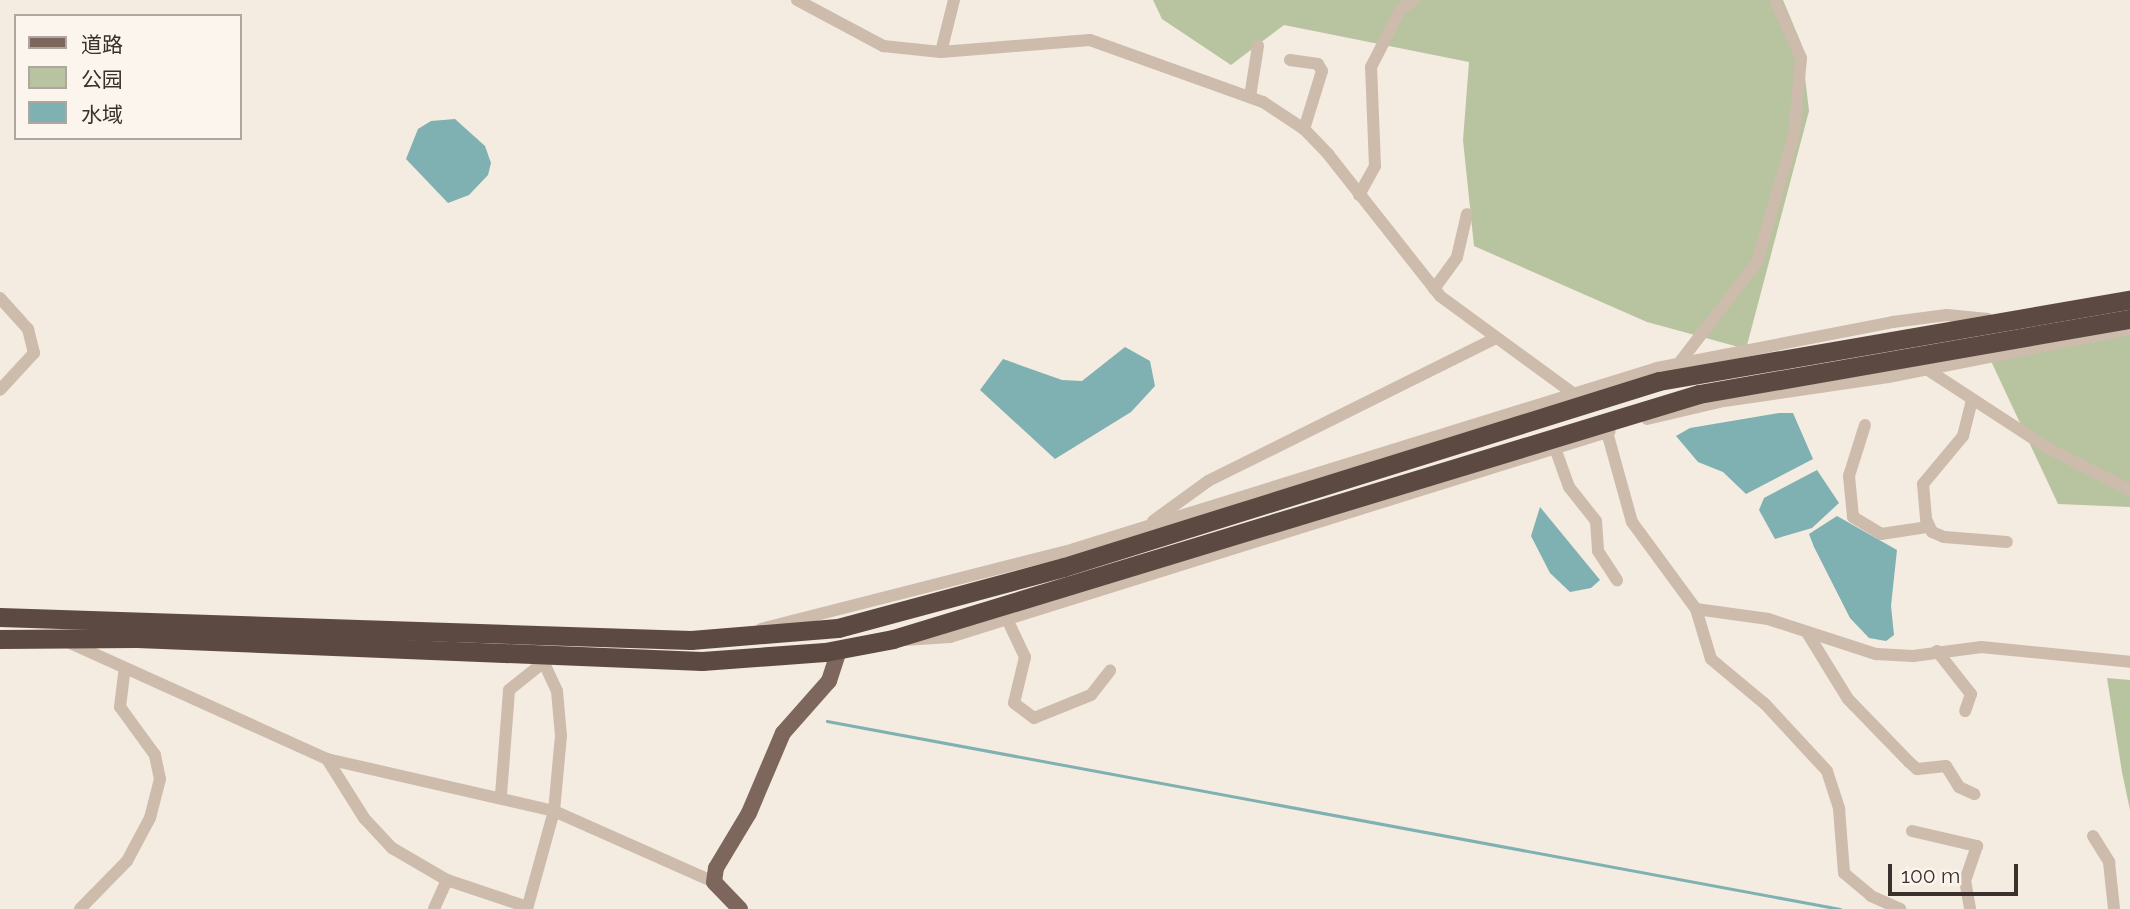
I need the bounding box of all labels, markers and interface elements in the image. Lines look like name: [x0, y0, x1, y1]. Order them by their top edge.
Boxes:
legend: [14, 14, 242, 140]
text: 道路: [81, 32, 123, 57]
text: 公园: [81, 67, 123, 92]
text: 水域: [81, 102, 123, 127]
scale bar: [1892, 850, 2022, 894]
text: 100 m: [1901, 863, 1960, 888]

